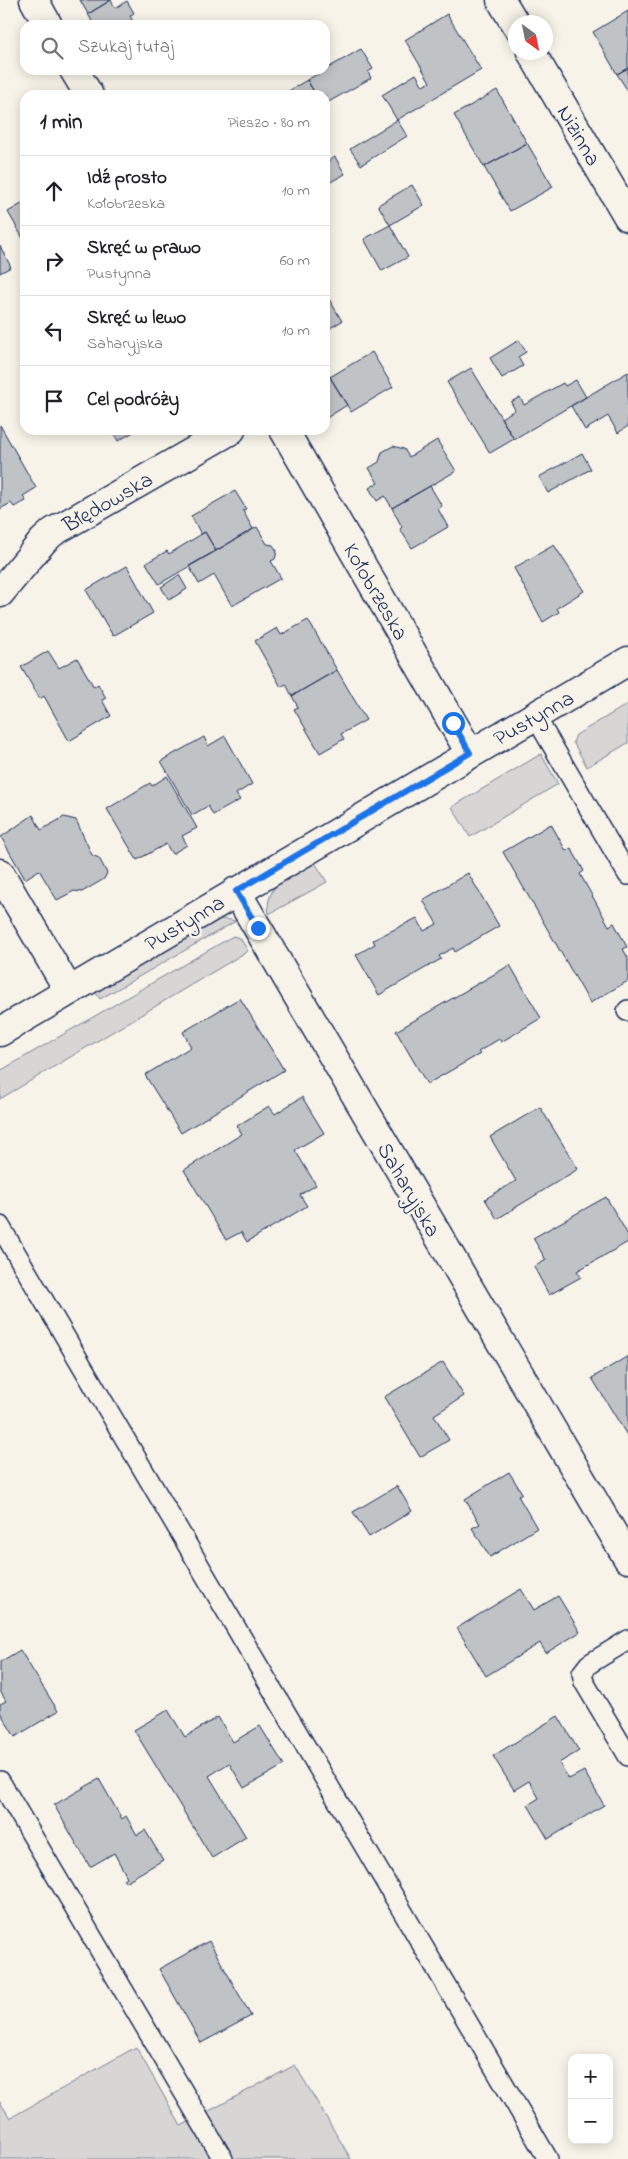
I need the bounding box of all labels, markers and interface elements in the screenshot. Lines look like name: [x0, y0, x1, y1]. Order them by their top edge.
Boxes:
north arrow: [508, 15, 553, 60]
search box: [20, 20, 330, 75]
icon: search: [38, 34, 66, 62]
text: Szukaj tutaj: [78, 34, 174, 61]
street label: Nizinna: [547, 100, 608, 173]
text: 1 min: [40, 108, 82, 138]
text: Pieszo · 80 m: [228, 111, 310, 135]
text: Idź prosto: [87, 165, 167, 192]
icon: ahead: [40, 177, 68, 205]
text: 10 m: [282, 179, 310, 203]
text: Kołobrzeska: [87, 192, 165, 216]
text: Skręć w prawo: [87, 235, 201, 262]
icon: right: [40, 247, 68, 275]
text: 60 m: [280, 249, 310, 273]
text: Pustynna: [87, 262, 151, 286]
text: Skręć w lewo: [87, 305, 186, 332]
icon: left: [40, 317, 68, 345]
text: 10 m: [282, 319, 310, 343]
text: Saharyjska: [87, 332, 163, 356]
icon: arrive: [40, 387, 68, 415]
text: Cel podróży: [87, 387, 179, 414]
street label: Błędowska: [57, 465, 159, 543]
street label: Kołobrzeska: [334, 538, 415, 647]
street label: Pustynna: [488, 684, 581, 756]
route start: [442, 712, 465, 735]
street label: Pustynna: [139, 888, 232, 962]
route end: [247, 917, 270, 940]
street label: Saharyjska: [367, 1137, 447, 1244]
map controls: [568, 2054, 613, 2144]
button: +: [568, 2054, 613, 2099]
button: −: [568, 2099, 613, 2144]

